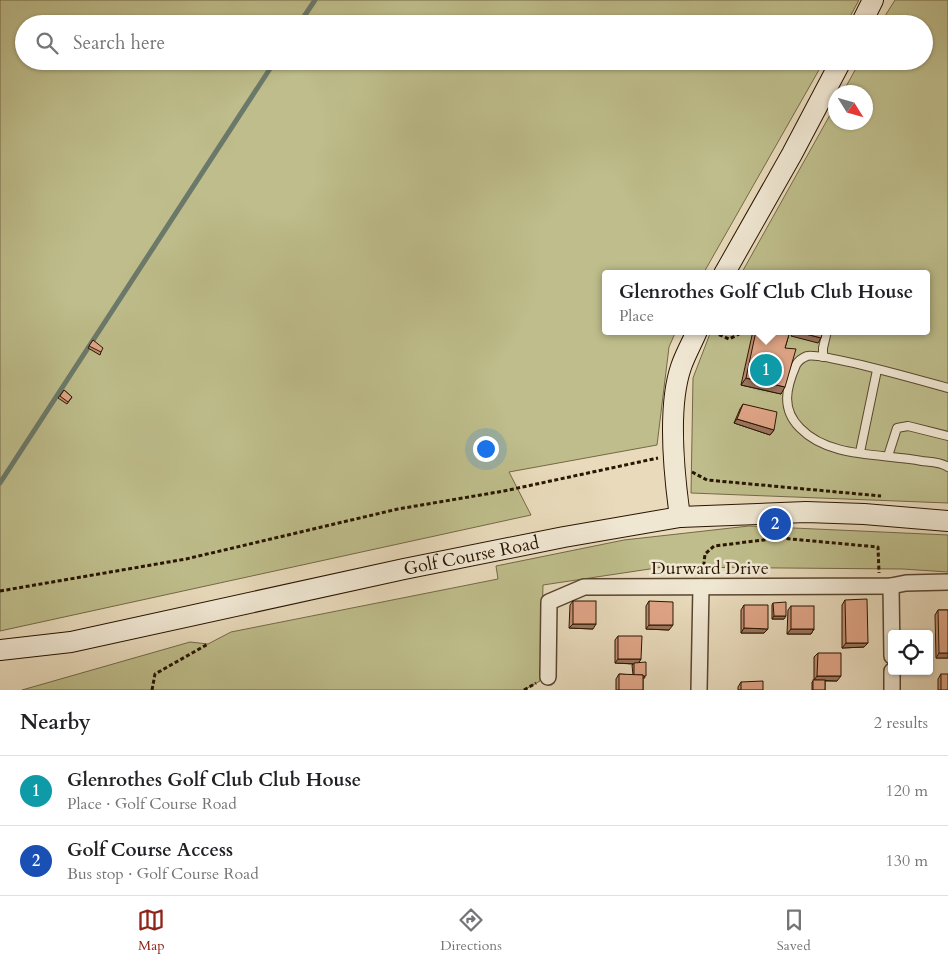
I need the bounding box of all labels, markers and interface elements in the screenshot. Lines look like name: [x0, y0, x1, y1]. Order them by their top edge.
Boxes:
search box: [15, 15, 933, 70]
icon: search: [33, 29, 61, 57]
text: Search here: [73, 30, 165, 56]
north arrow: [828, 85, 873, 130]
popup: [602, 270, 930, 335]
text: Glenrothes Golf Club Club House: [619, 279, 913, 305]
text: Place: [619, 305, 654, 327]
pin: 1: [750, 351, 782, 389]
your location: [473, 436, 499, 462]
pin: 2: [759, 505, 791, 543]
street label: Golf Course Road: [402, 530, 542, 582]
street label: Durward Drive: [651, 556, 769, 581]
map controls: [888, 630, 933, 675]
button: locate: [888, 630, 933, 675]
text: Nearby: [20, 708, 91, 737]
text: 2 results: [874, 712, 928, 734]
text: Glenrothes Golf Club Club House: [67, 767, 361, 793]
text: 1: [32, 780, 40, 802]
text: 120 m: [886, 780, 928, 802]
text: Place · Golf Course Road: [67, 793, 237, 815]
text: Golf Course Access: [67, 837, 233, 863]
text: 2: [32, 850, 40, 872]
text: 130 m: [886, 850, 928, 872]
text: Bus stop · Golf Course Road: [67, 863, 259, 885]
tab: Map: [137, 906, 165, 955]
tab: Directions: [440, 906, 502, 955]
tab: Saved: [777, 906, 811, 955]

